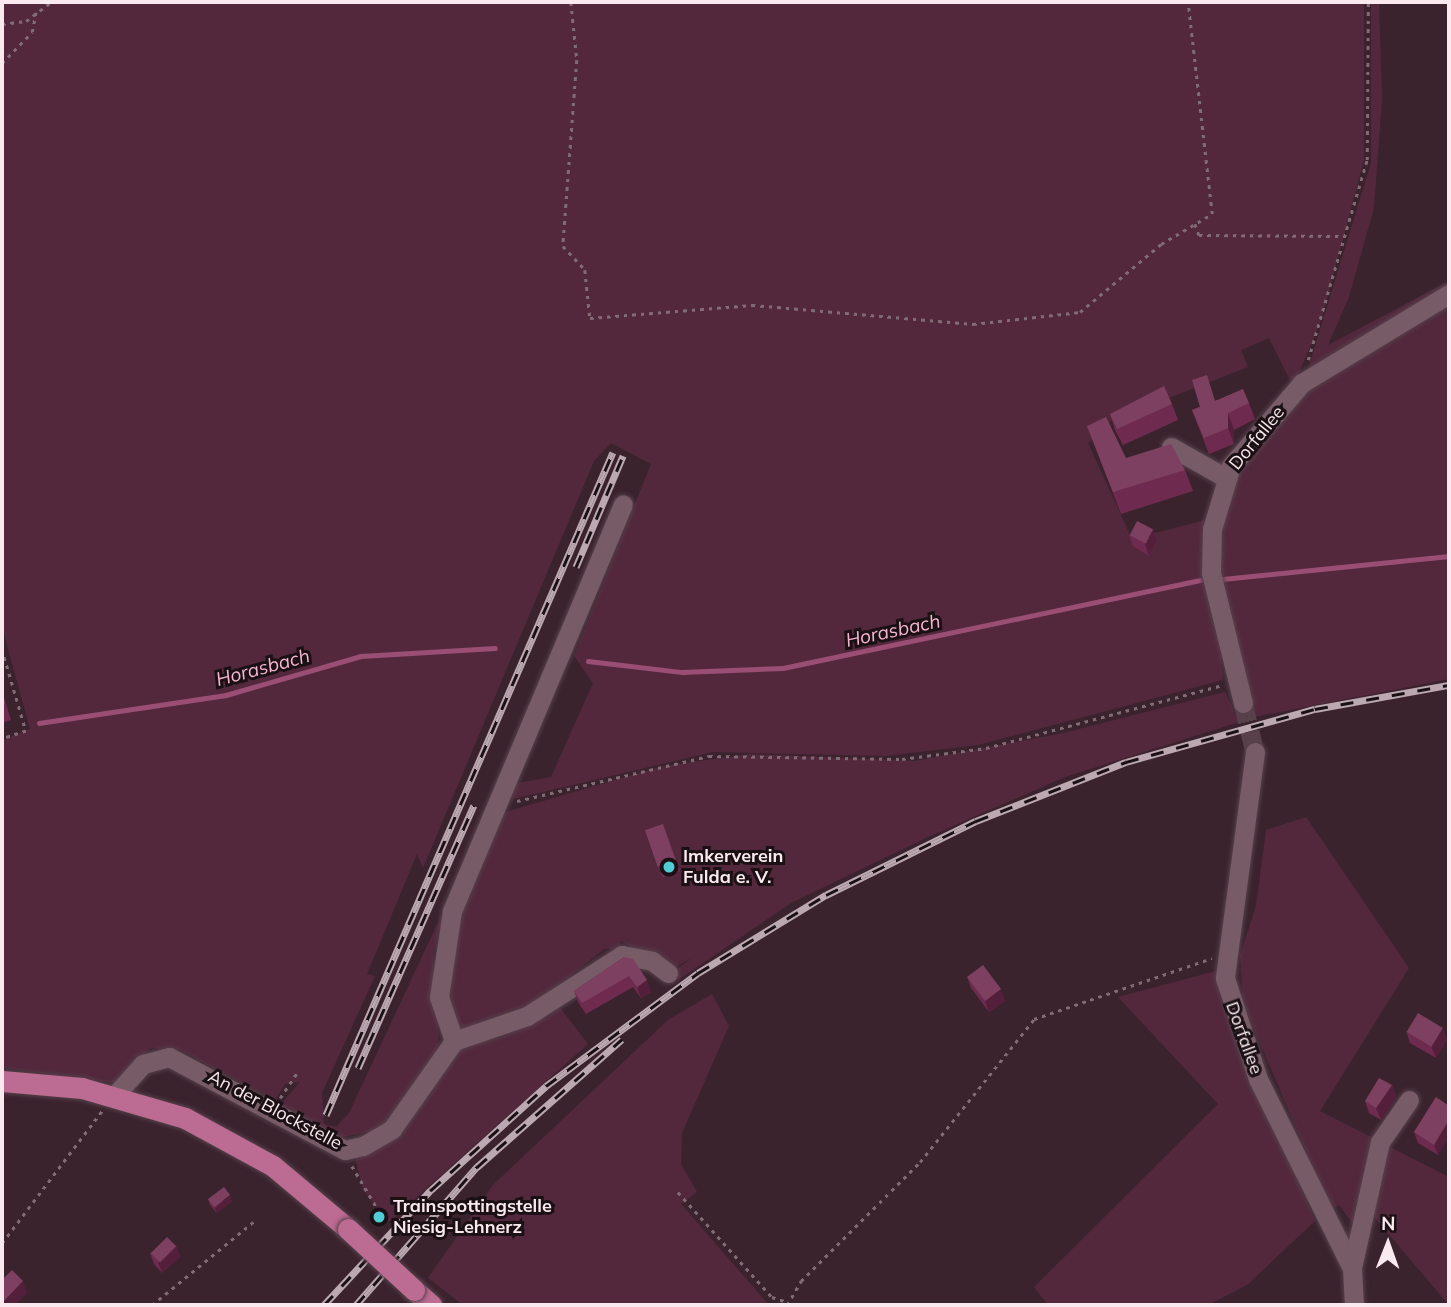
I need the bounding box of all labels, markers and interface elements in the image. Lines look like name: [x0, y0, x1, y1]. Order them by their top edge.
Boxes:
street label: Dorfallee: [1225, 402, 1289, 474]
water label: Horasbach: [843, 610, 943, 652]
water label: Horasbach: [214, 645, 312, 691]
place label: Imkerverein Fulda e. V.: [683, 846, 783, 888]
marker: Imkerverein Fulda e. V.: [661, 859, 677, 875]
street label: Dorfallee: [1221, 999, 1267, 1077]
street label: An der Blockstelle: [204, 1066, 346, 1154]
place label: Trainspottingstelle Niesig-Lehnerz: [393, 1196, 552, 1238]
marker: Trainspottingstelle Niesig-Lehnerz: [371, 1209, 387, 1225]
north arrow: [1353, 1209, 1423, 1279]
text: N: [1381, 1211, 1396, 1235]

